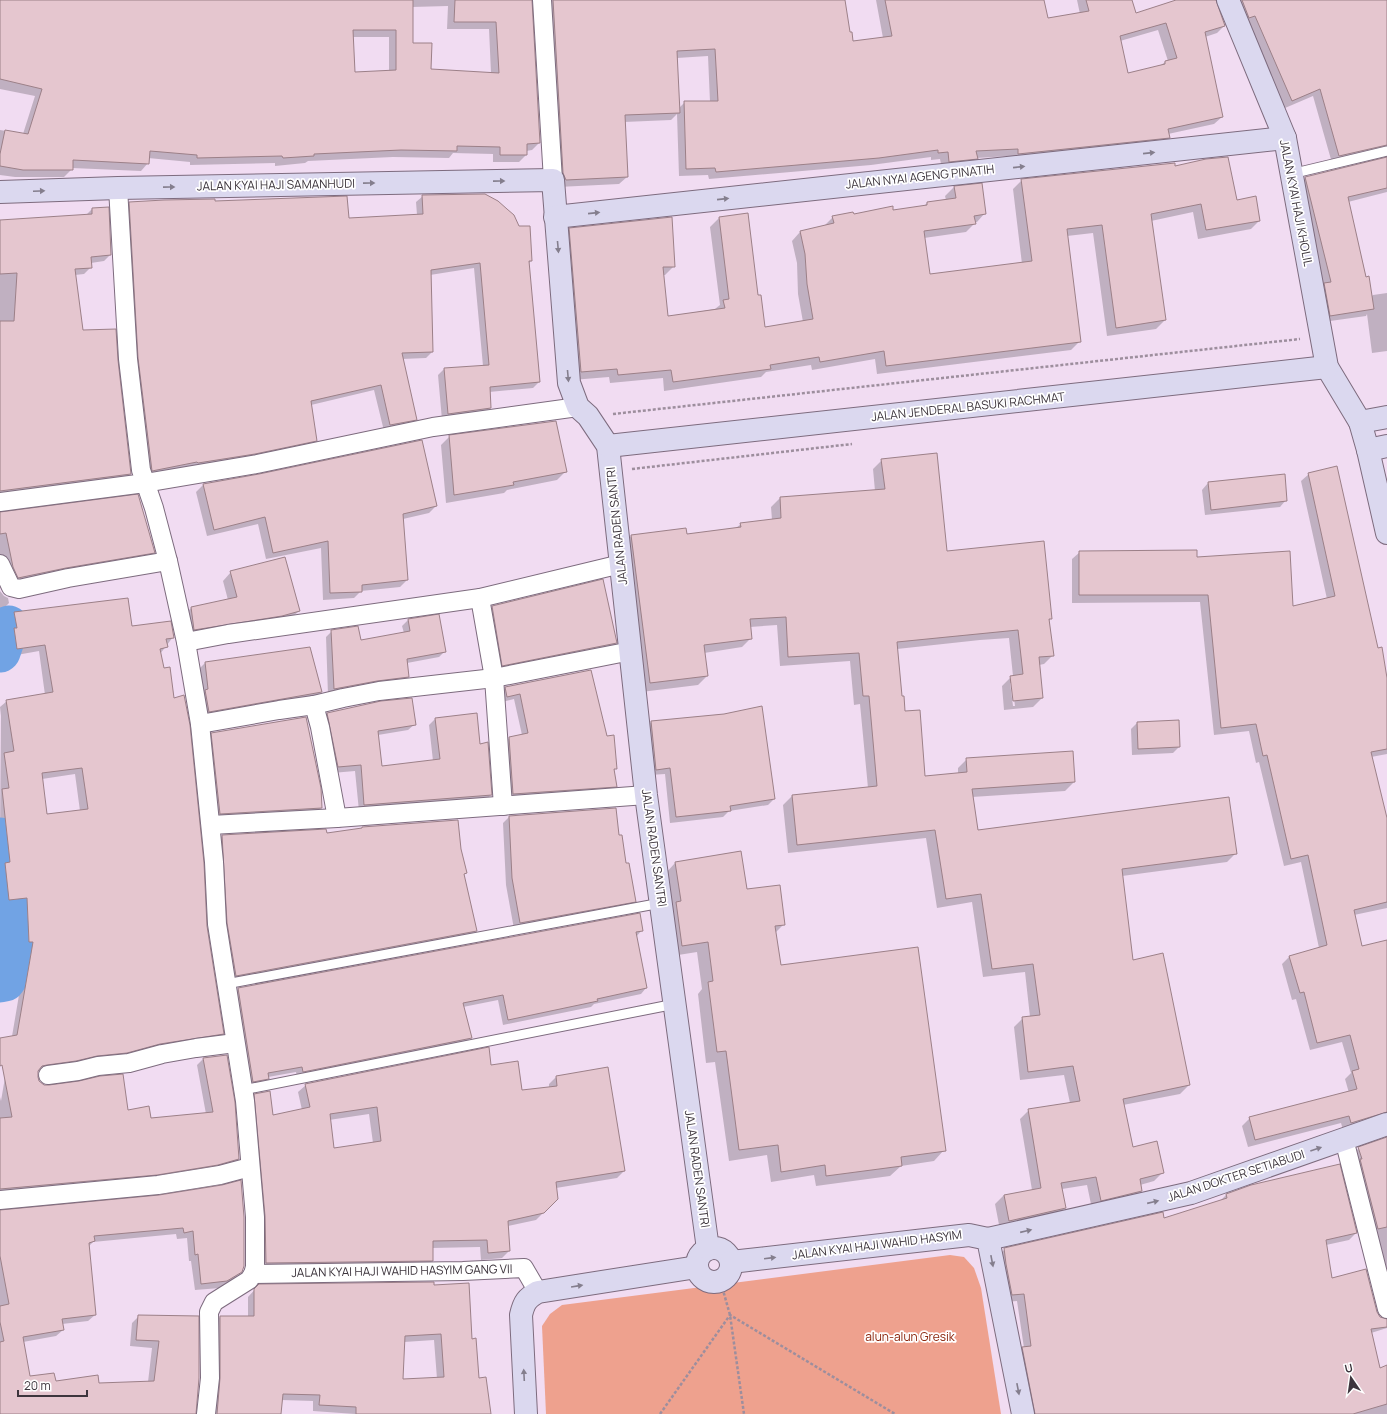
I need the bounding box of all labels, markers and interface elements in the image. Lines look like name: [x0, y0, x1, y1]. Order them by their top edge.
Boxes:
street label: JALAN KYAI HAJI KHOLIL: [1276, 138, 1317, 268]
one-way arrow: [1143, 149, 1155, 156]
street label: JALAN NYAI AGENG PINATIH: [845, 160, 995, 193]
one-way arrow: [1013, 163, 1026, 170]
street label: JALAN KYAI HAJI SAMANHUDI: [197, 175, 355, 194]
one-way arrow: [493, 178, 506, 184]
one-way arrow: [363, 180, 375, 187]
one-way arrow: [163, 184, 176, 190]
one-way arrow: [33, 188, 46, 194]
one-way arrow: [717, 196, 729, 202]
one-way arrow: [588, 210, 600, 216]
one-way arrow: [554, 241, 561, 253]
one-way arrow: [565, 370, 571, 383]
street label: JALAN JENDERAL BASUKI RACHMAT: [870, 388, 1066, 425]
street label: JALAN RADEN SANTRI: [602, 466, 631, 586]
street label: JALAN RADEN SANTRI: [638, 788, 671, 908]
street label: JALAN RADEN SANTRI: [681, 1109, 714, 1229]
street label: JALAN DOKTER SETIABUDI: [1165, 1145, 1307, 1206]
one-way arrow: [1311, 1145, 1323, 1151]
one-way arrow: [1147, 1199, 1159, 1205]
street label: JALAN KYAI HAJI WAHID HASYIM: [791, 1226, 963, 1263]
one-way arrow: [1020, 1227, 1032, 1233]
one-way arrow: [764, 1254, 776, 1261]
one-way arrow: [990, 1255, 996, 1267]
street label: JALAN KYAI HAJI WAHID HASYIM GANG VII: [291, 1260, 513, 1281]
one-way arrow: [571, 1283, 583, 1289]
park label: alun-alun Gresik: [865, 1328, 956, 1345]
north arrow: [1331, 1358, 1371, 1398]
text: U: [1343, 1360, 1354, 1376]
one-way arrow: [520, 1369, 527, 1381]
scale bar: [18, 1372, 87, 1398]
text: 20 m: [24, 1377, 51, 1394]
one-way arrow: [1016, 1382, 1022, 1395]

